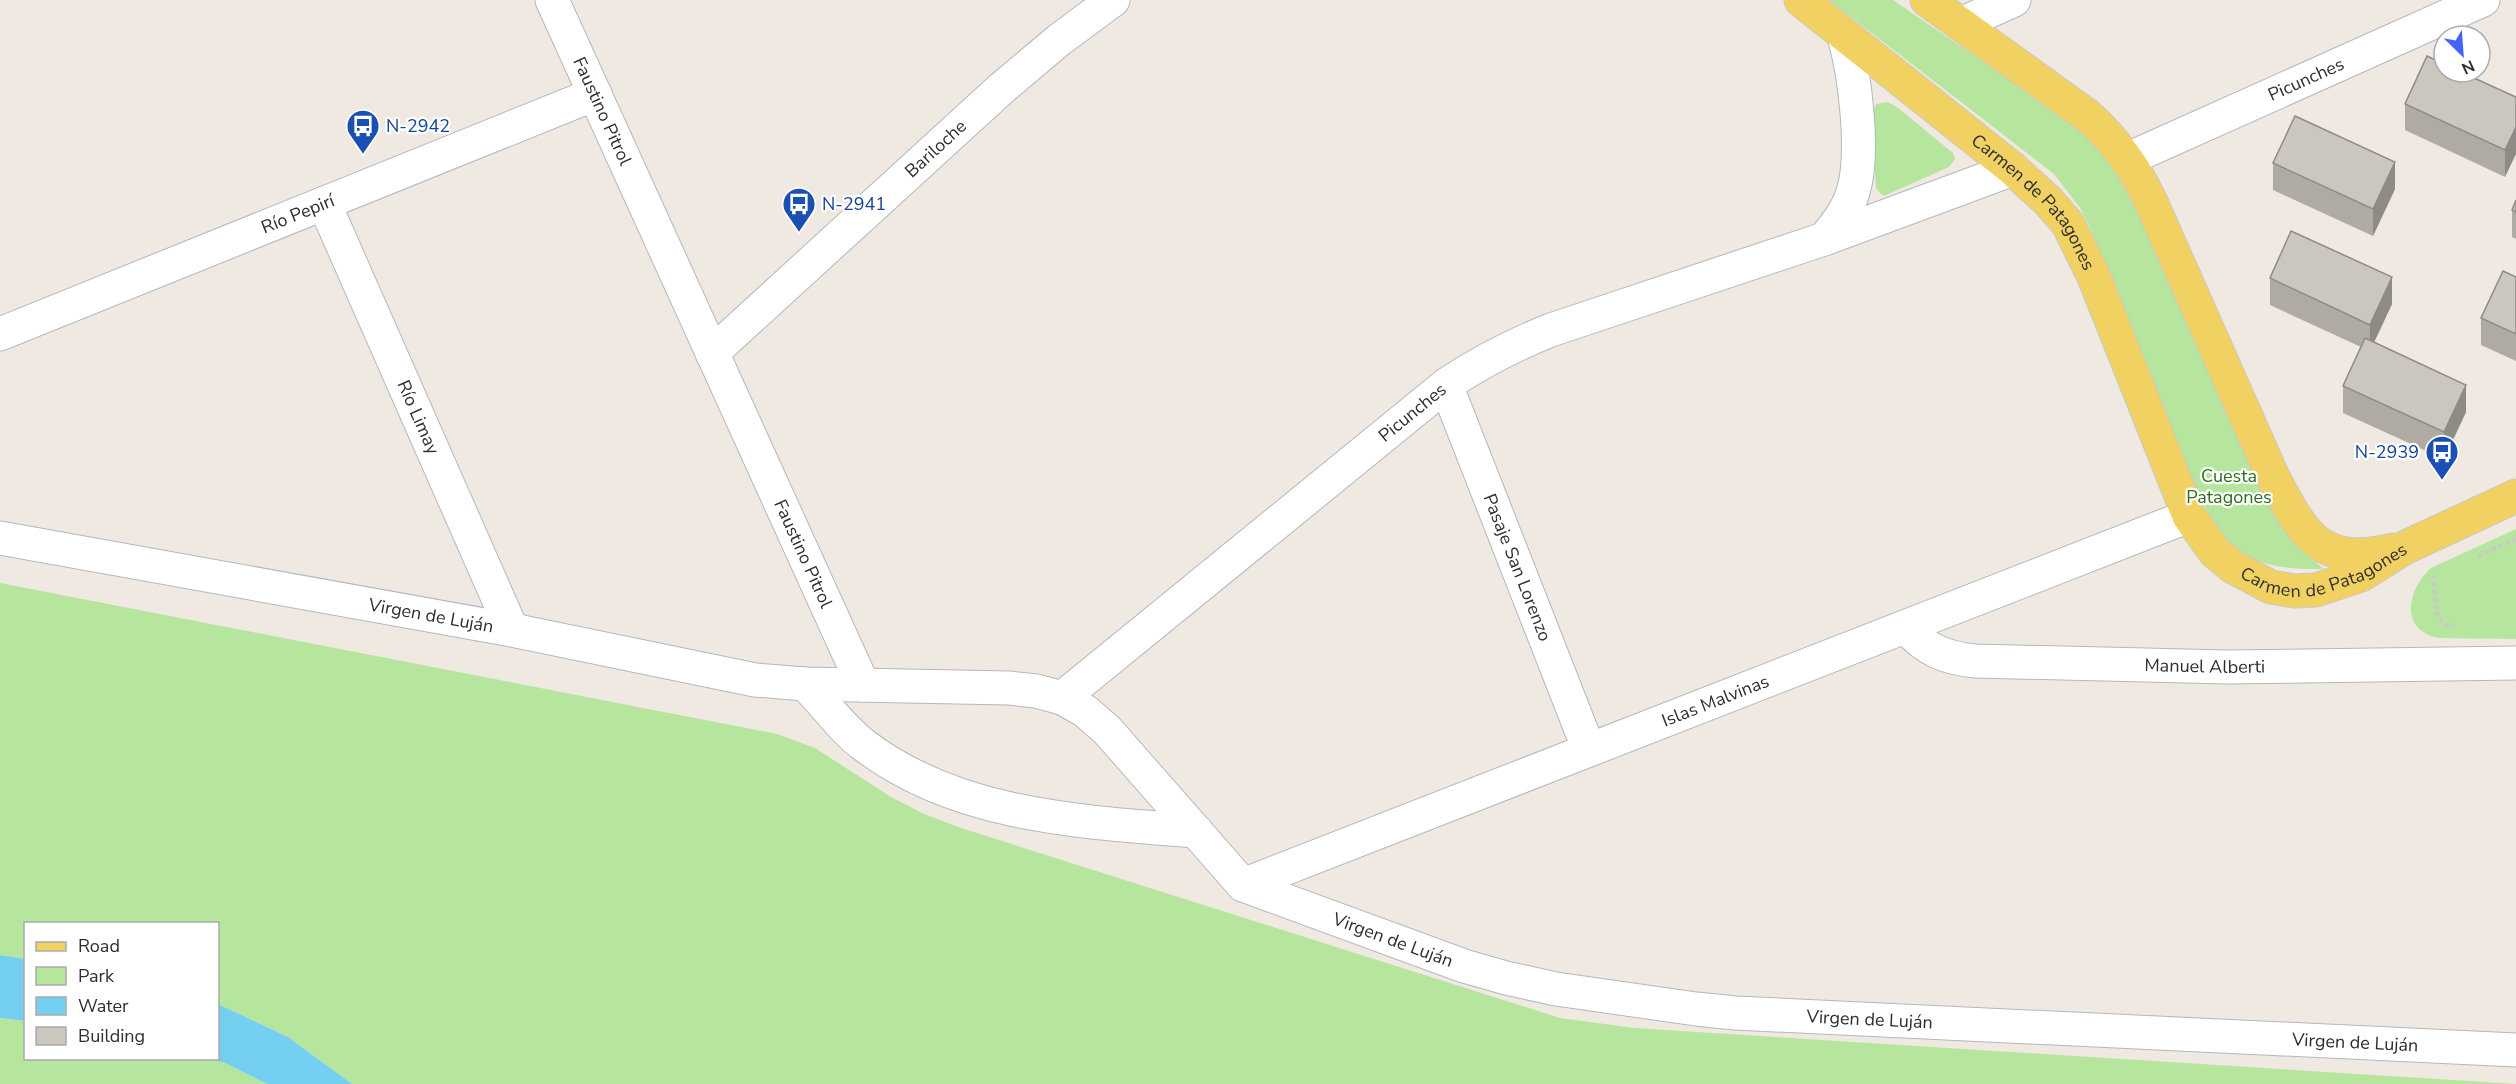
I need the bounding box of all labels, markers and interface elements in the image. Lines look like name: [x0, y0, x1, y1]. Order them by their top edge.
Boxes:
north arrow: [2432, 24, 2492, 84]
street label: Picunches: [2264, 52, 2348, 107]
street label: Faustino Pitrol: [567, 53, 638, 170]
text: N: [2458, 54, 2478, 79]
bus stop icon: N-2942: [345, 108, 381, 155]
place label: N-2942: [386, 114, 450, 138]
street label: Bariloche: [900, 114, 972, 183]
street label: Carmen de Patagones: [1966, 128, 2101, 274]
bus stop icon: N-2941: [781, 186, 817, 233]
street label: Río Pepirí: [258, 188, 339, 239]
place label: N-2941: [822, 192, 886, 216]
street label: Río Limay: [391, 376, 445, 459]
street label: Picunches: [1373, 377, 1451, 447]
bus stop icon: N-2939: [2424, 434, 2460, 481]
place label: N-2939: [2355, 440, 2419, 464]
park label: Cuesta Patagones: [2186, 464, 2272, 509]
street label: Pasaje San Lorenzo: [1478, 490, 1557, 645]
street label: Faustino Pitrol: [768, 496, 839, 612]
street label: Carmen de Patagones: [2236, 537, 2412, 603]
street label: Virgen de Luján: [366, 592, 495, 638]
street label: Manuel Alberti: [2144, 653, 2265, 679]
street label: Islas Malvinas: [1658, 669, 1773, 733]
street label: Virgen de Luján: [1329, 907, 1456, 973]
legend: [24, 922, 219, 1060]
text: Road: [78, 934, 120, 958]
text: Park: [78, 964, 115, 988]
text: Water: [78, 994, 129, 1018]
street label: Virgen de Luján: [1805, 1004, 1933, 1034]
text: Building: [78, 1024, 145, 1048]
street label: Virgen de Luján: [2290, 1027, 2419, 1057]

